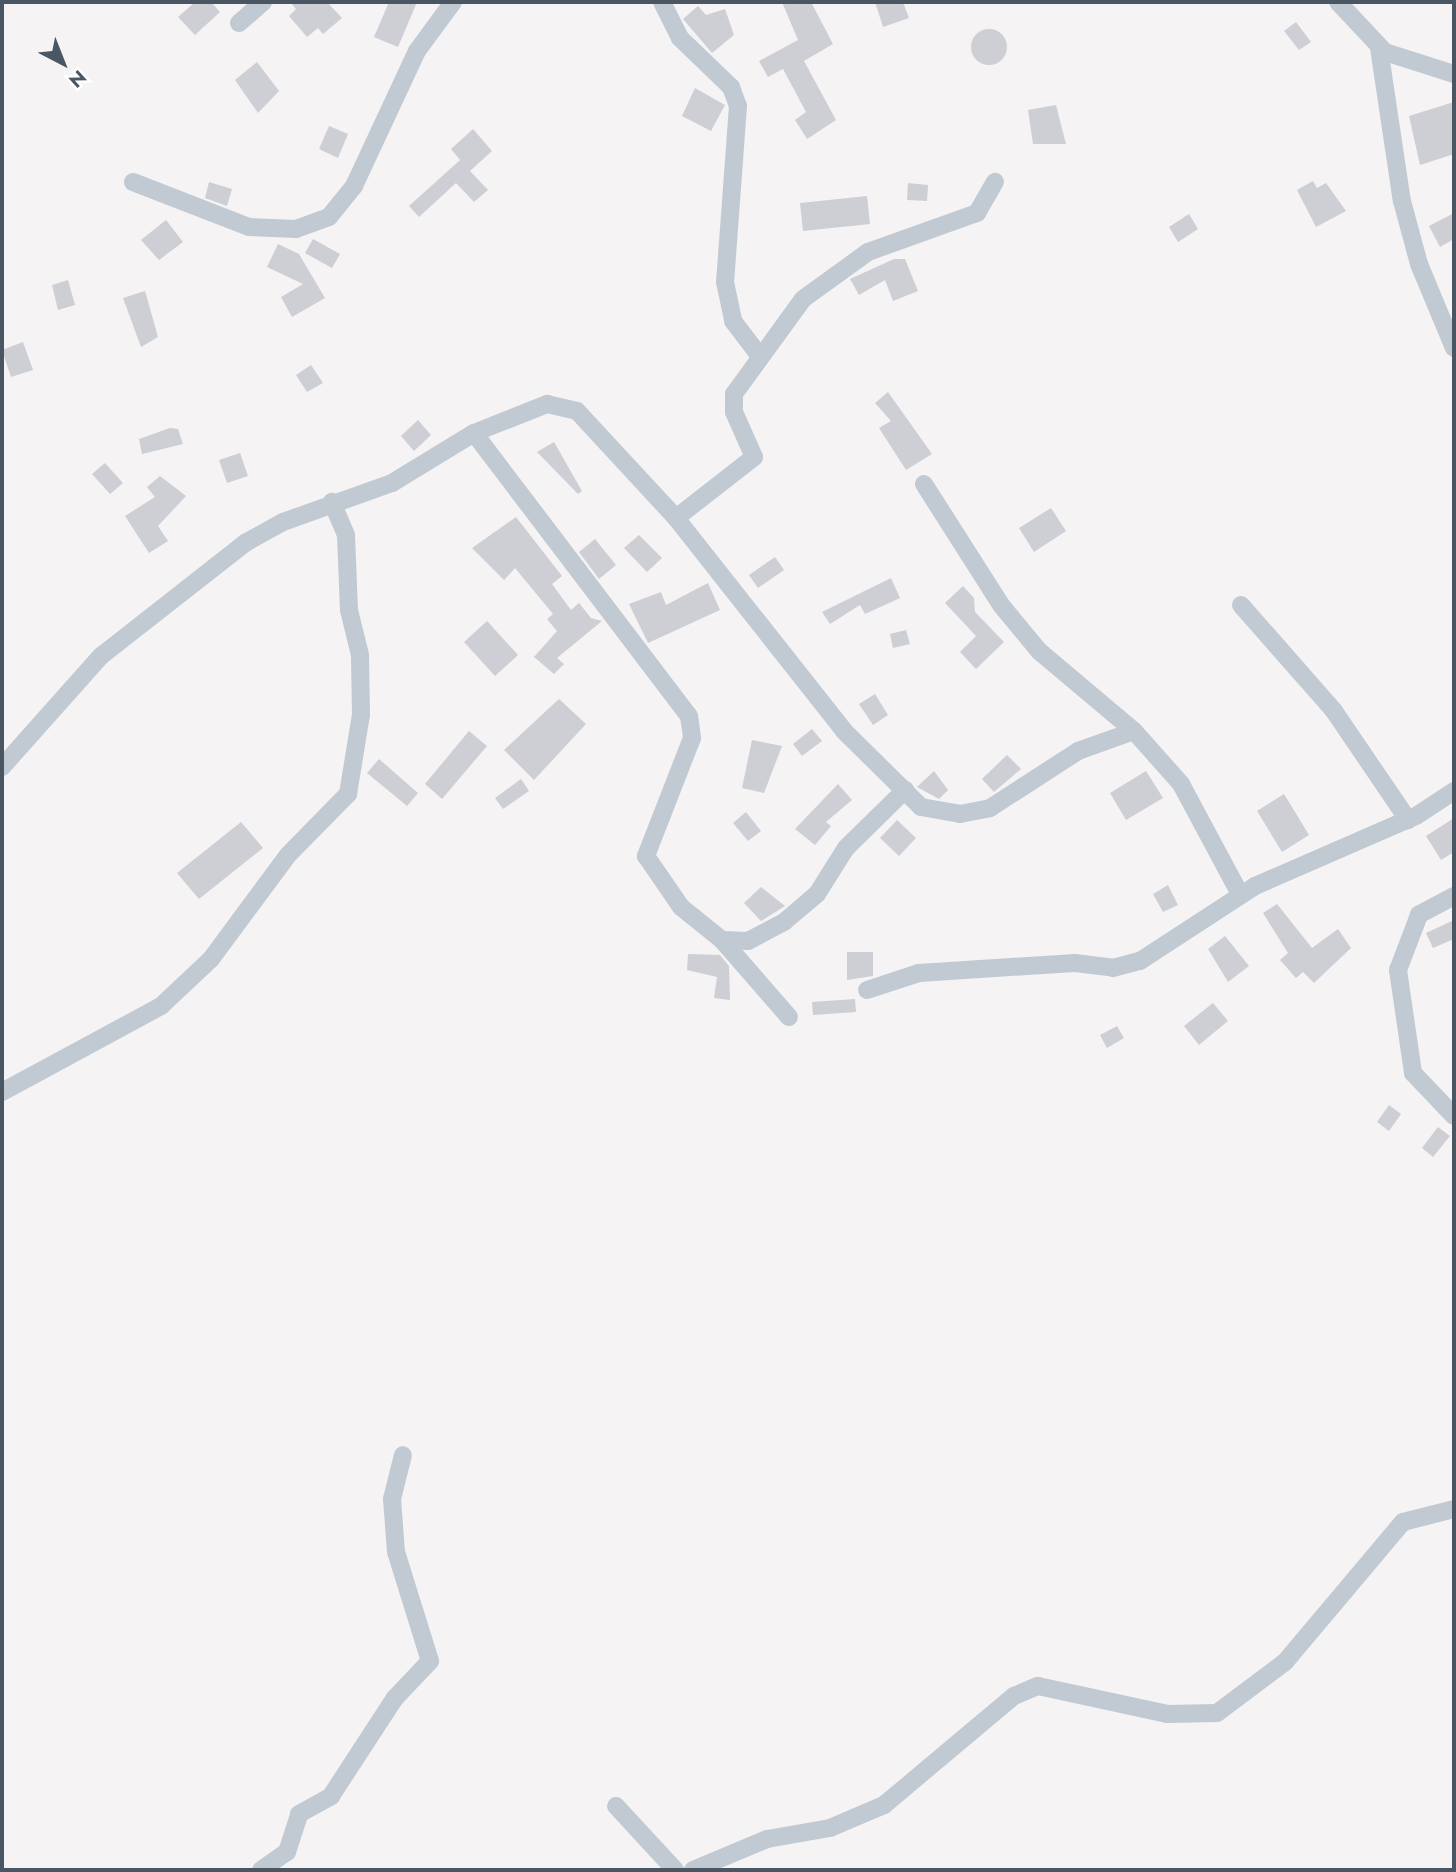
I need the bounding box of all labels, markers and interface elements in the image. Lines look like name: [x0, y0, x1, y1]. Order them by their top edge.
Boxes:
north arrow: [28, 28, 98, 98]
text: N: [63, 64, 92, 94]

